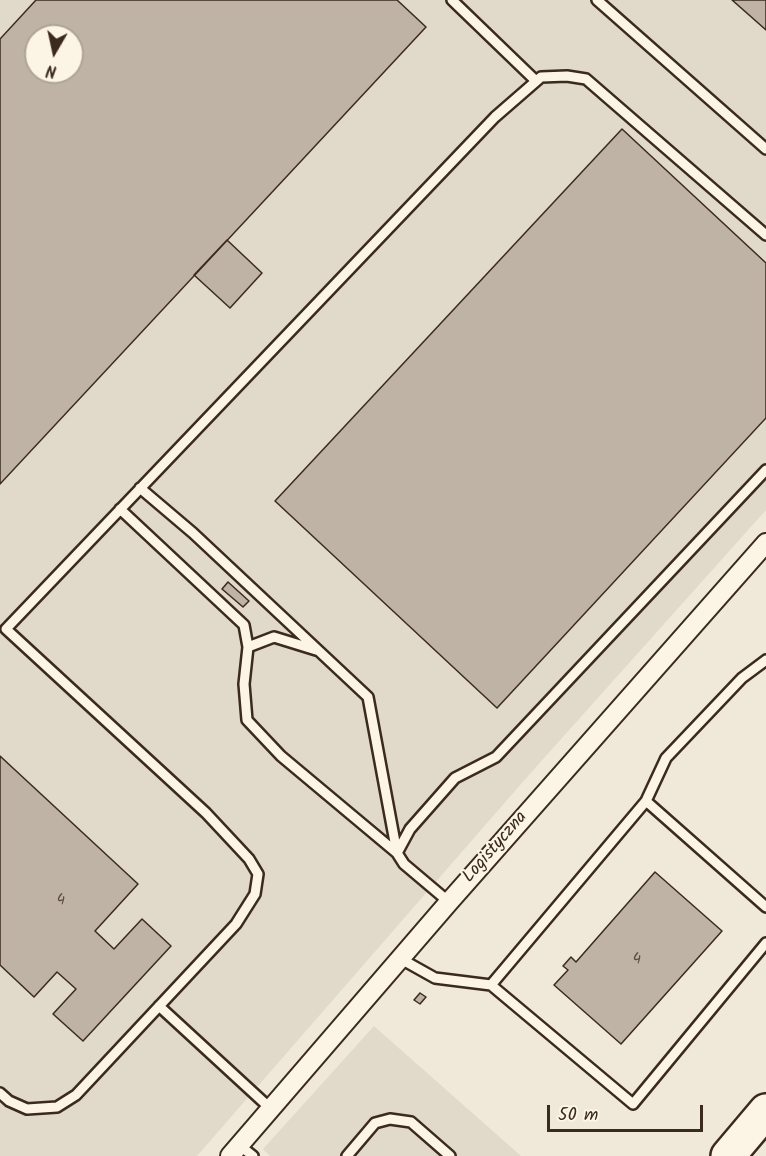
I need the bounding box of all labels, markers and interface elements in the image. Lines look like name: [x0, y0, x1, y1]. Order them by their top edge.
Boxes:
north arrow: [24, 24, 84, 84]
text: N: [44, 57, 58, 83]
street label: Logistyczna: [459, 808, 533, 888]
house number: 4: [57, 892, 65, 910]
house number: 4: [633, 951, 641, 969]
scale bar: [550, 1093, 706, 1131]
text: 50 m: [558, 1101, 598, 1130]

